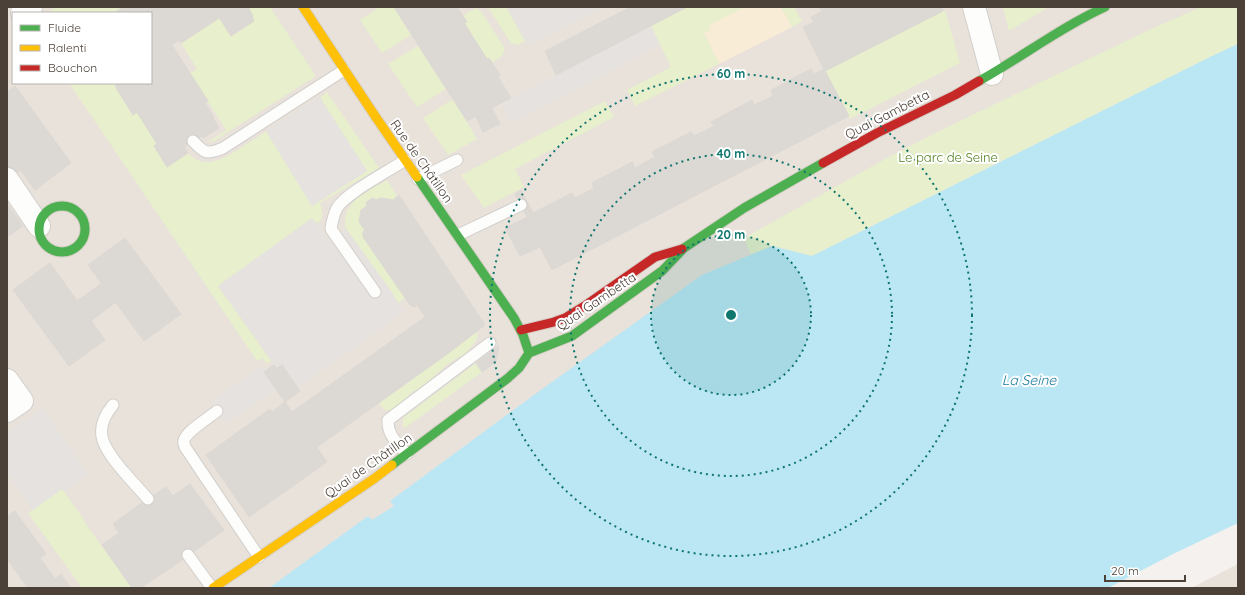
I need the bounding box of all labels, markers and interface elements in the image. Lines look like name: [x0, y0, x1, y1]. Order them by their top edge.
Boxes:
legend: [12, 12, 152, 84]
text: Fluide: [48, 20, 81, 35]
text: Ralenti: [48, 40, 86, 55]
text: Bouchon: [48, 60, 97, 75]
text: 60 m: [717, 66, 745, 81]
street label: Quai Gambetta: [842, 86, 932, 142]
street label: Rue de Châtillon: [387, 116, 457, 206]
text: 40 m: [717, 146, 745, 161]
park label: Le parc de Seine: [898, 149, 998, 165]
text: 20 m: [717, 227, 745, 242]
street label: Quai Gambetta: [553, 268, 639, 334]
centre of rings: [724, 308, 738, 322]
water label: La Seine: [1002, 371, 1057, 389]
street label: Quai de Châtillon: [321, 429, 415, 501]
scale bar: [1105, 557, 1185, 583]
text: 20 m: [1111, 563, 1139, 578]

